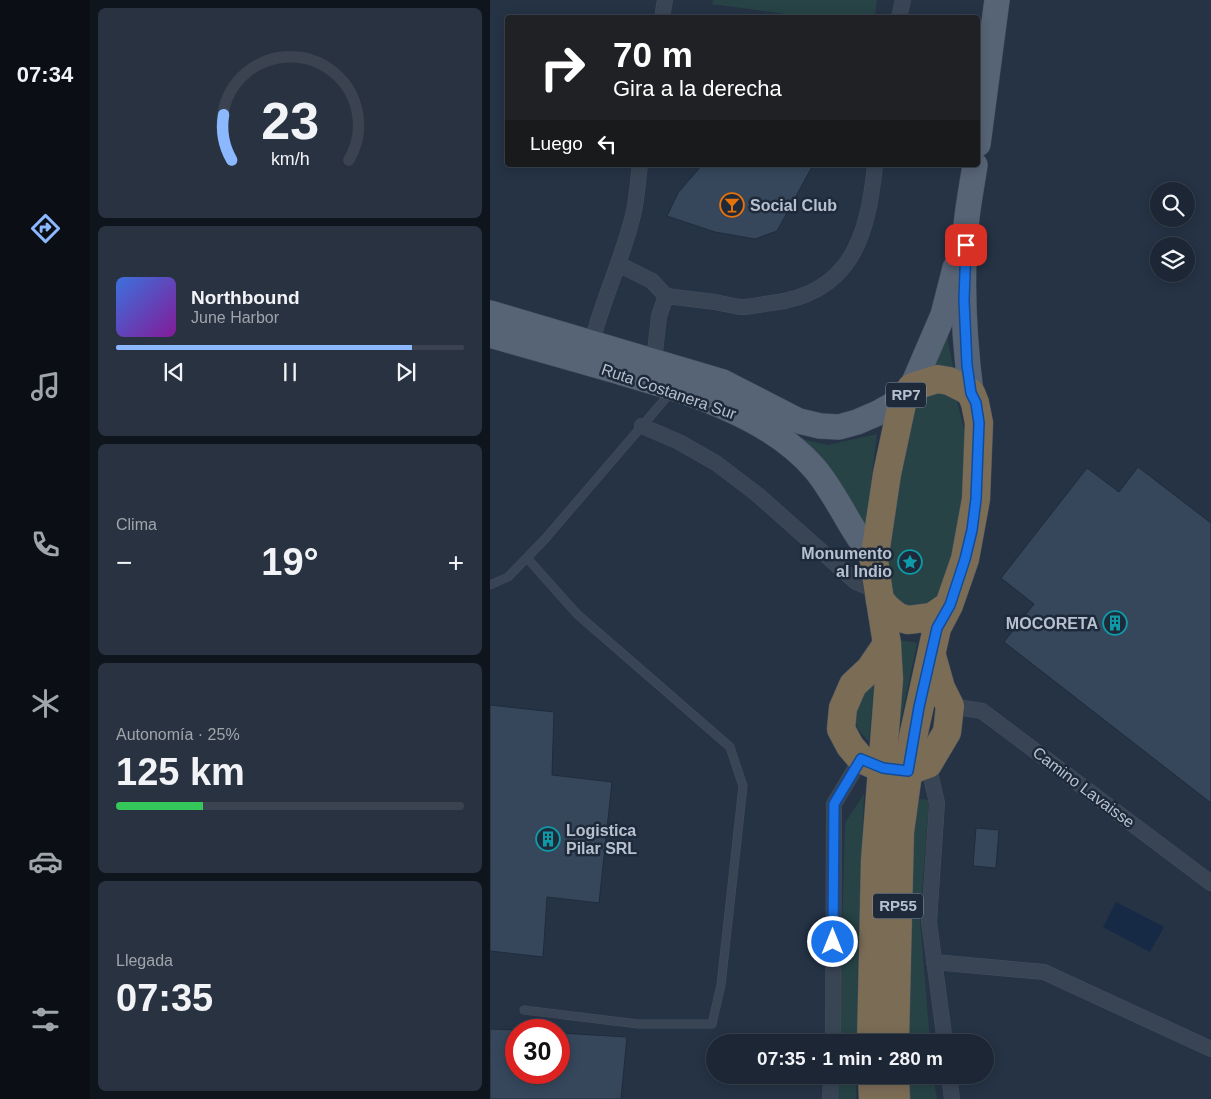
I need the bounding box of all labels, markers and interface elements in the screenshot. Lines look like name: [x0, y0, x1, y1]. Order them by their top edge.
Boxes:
icon: right: [530, 35, 595, 100]
text: 70 m: [613, 35, 693, 74]
text: 07:34: [17, 62, 73, 87]
text: Gira a la derecha: [613, 76, 782, 101]
text: 23: [261, 92, 319, 150]
icon: left: [593, 130, 621, 158]
text: Luego: [530, 133, 583, 154]
text: km/h: [271, 149, 309, 169]
map controls: [1150, 182, 1195, 282]
button: search: [1150, 182, 1195, 227]
bar icon: Social Club: [719, 192, 745, 218]
place label: Social Club: [750, 197, 837, 214]
icon: directions: [28, 211, 63, 246]
pin: [945, 224, 987, 266]
icon: arrive: [952, 231, 980, 259]
button: layers: [1150, 237, 1195, 282]
text: Northbound: [191, 287, 300, 308]
text: June Harbor: [191, 309, 279, 326]
icon: previous: [160, 358, 188, 386]
icon: pause: [276, 358, 304, 386]
icon: next: [392, 358, 420, 386]
street label: Ruta Costanera Sur: [599, 360, 739, 423]
icon: music: [28, 369, 63, 404]
road number: RP7: [886, 382, 926, 408]
text: Clima: [116, 516, 157, 533]
icon: phone: [28, 527, 63, 562]
text: 19°: [261, 541, 319, 583]
place label: Monumento al Indio: [801, 545, 892, 580]
text: −: [116, 547, 132, 578]
text: +: [448, 547, 464, 578]
place icon: Monumento al Indio: [897, 549, 923, 575]
building icon: MOCORETA: [1102, 610, 1128, 636]
place label: MOCORETA: [1006, 615, 1098, 632]
icon: climate: [28, 686, 63, 721]
text: Autonomía · 25%: [116, 726, 240, 743]
street label: Camino Lavaisse: [1030, 744, 1138, 831]
text: 125 km: [116, 751, 245, 793]
place label: Logistica Pilar SRL: [566, 822, 637, 857]
building icon: Logistica Pilar SRL: [535, 826, 561, 852]
icon: car: [28, 844, 63, 879]
road number: RP55: [873, 894, 923, 918]
position arrow: [806, 915, 858, 967]
text: Llegada: [116, 952, 173, 969]
text: 07:35: [116, 977, 213, 1019]
icon: filters: [28, 1002, 63, 1037]
speed limit sign: 30: [505, 1019, 570, 1084]
text: 07:35 · 1 min · 280 m: [757, 1048, 943, 1069]

